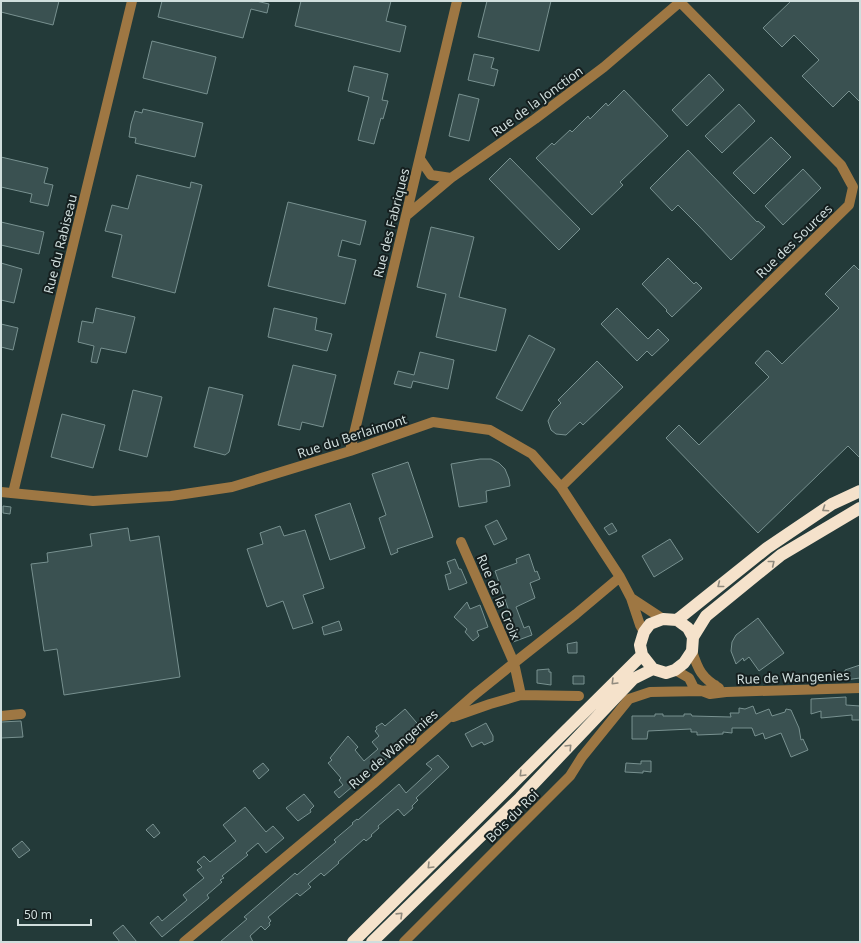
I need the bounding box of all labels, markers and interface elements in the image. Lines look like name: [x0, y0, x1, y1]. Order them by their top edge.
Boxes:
street label: Rue de la Jonction: [488, 62, 586, 140]
street label: Rue des Fabriques: [369, 166, 413, 280]
street label: Rue du Rabiseau: [39, 192, 81, 296]
street label: Rue des Sources: [752, 200, 836, 282]
street label: Rue du Berlaimont: [295, 410, 409, 462]
one-way arrow: [823, 504, 830, 511]
street label: Rue de la Croix: [473, 552, 525, 643]
one-way arrow: [767, 561, 774, 568]
one-way arrow: [718, 580, 725, 587]
street label: Rue de Wangenies: [736, 666, 850, 688]
one-way arrow: [611, 677, 619, 685]
street label: Rue de Wangenies: [344, 705, 442, 793]
one-way arrow: [564, 744, 571, 752]
one-way arrow: [519, 769, 527, 777]
street label: Bois du Roi: [482, 786, 542, 846]
one-way arrow: [427, 861, 435, 868]
scale bar: [18, 901, 91, 927]
text: 50 m: [24, 906, 52, 923]
one-way arrow: [395, 912, 403, 920]

